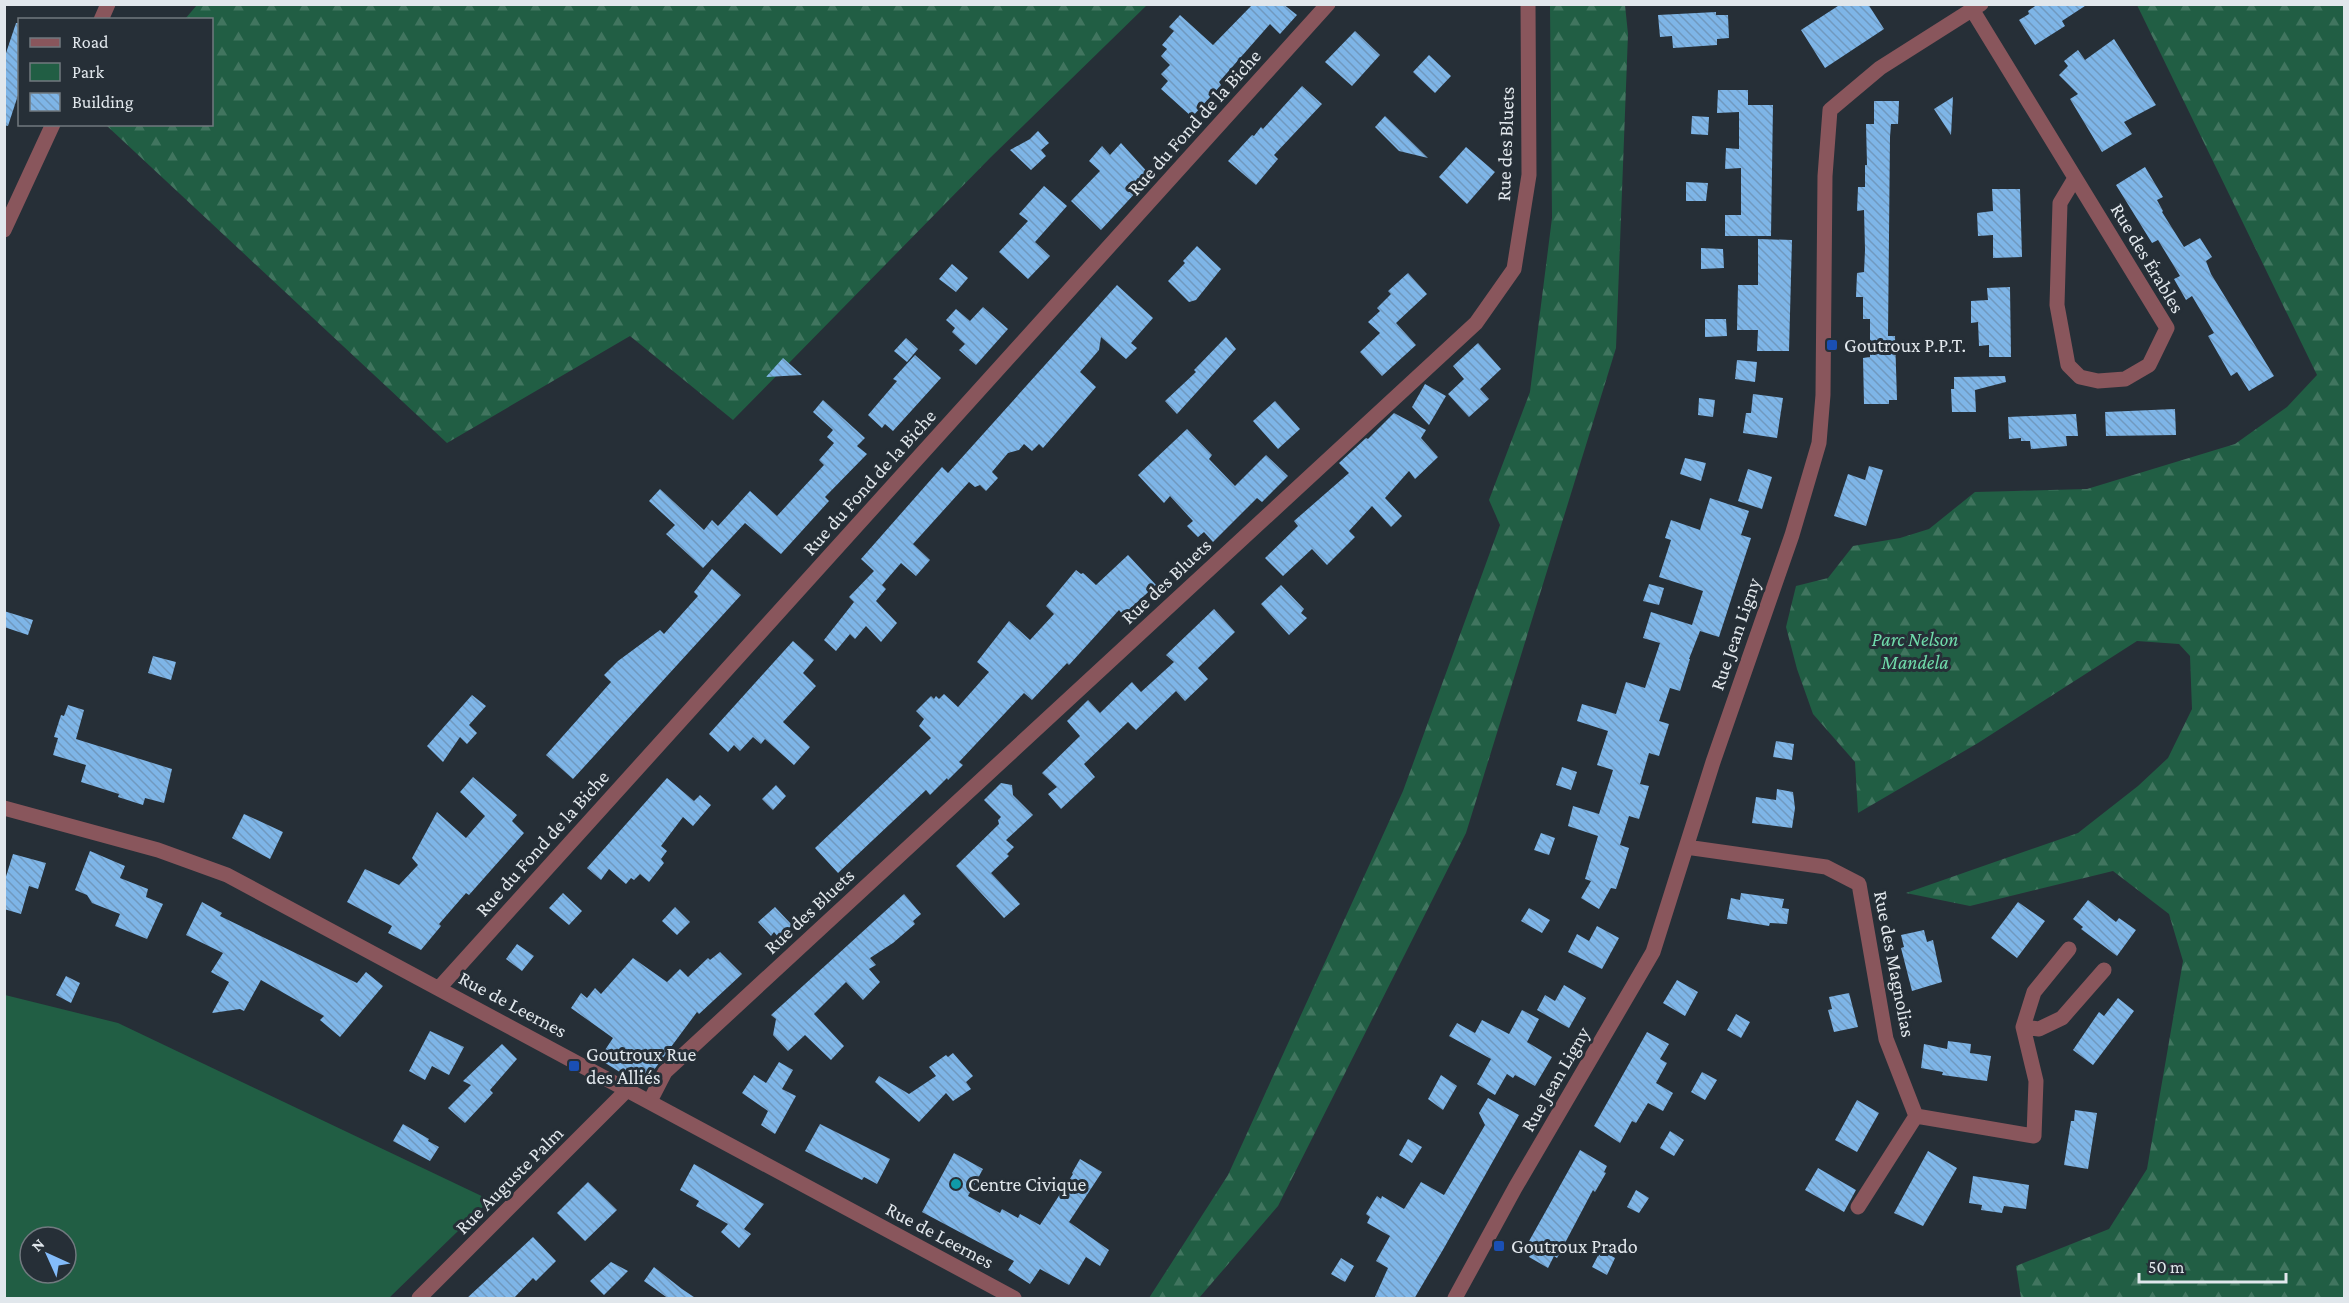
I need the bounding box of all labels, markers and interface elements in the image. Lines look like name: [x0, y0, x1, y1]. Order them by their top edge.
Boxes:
legend: [18, 18, 213, 126]
text: Road: [72, 32, 109, 52]
street label: Rue du Fond de la Biche: [1123, 44, 1265, 199]
text: Park: [72, 62, 104, 82]
street label: Rue des Bluets: [1492, 86, 1518, 202]
text: Building: [72, 92, 134, 112]
street label: Rue des Érables: [2107, 199, 2189, 317]
place label: Goutroux P.P.T.: [1844, 334, 1966, 356]
marker: Goutroux P.P.T.: [1825, 338, 1839, 352]
street label: Rue du Fond de la Biche: [798, 404, 940, 559]
street label: Rue des Bluets: [1117, 534, 1216, 628]
street label: Rue Jean Ligny: [1706, 574, 1766, 693]
park label: Parc Nelson Mandela: [1872, 628, 1958, 673]
street label: Rue du Fond de la Biche: [471, 765, 613, 920]
street label: Rue des Bluets: [760, 864, 859, 958]
street label: Rue des Magnolias: [1869, 889, 1920, 1039]
street label: Rue de Leernes: [455, 966, 571, 1042]
street label: Rue Jean Ligny: [1516, 1022, 1595, 1136]
place label: Goutroux Rue des Alliés: [586, 1043, 697, 1088]
marker: Goutroux Rue des Alliés: [567, 1059, 581, 1073]
street label: Rue Auguste Palm: [451, 1122, 568, 1239]
place label: Centre Civique: [968, 1173, 1086, 1196]
marker: Centre Civique: [949, 1177, 963, 1191]
street label: Rue de Leernes: [882, 1197, 998, 1273]
north arrow: [18, 1225, 78, 1285]
text: N: [28, 1235, 48, 1255]
place label: Goutroux Prado: [1511, 1235, 1638, 1257]
marker: Goutroux Prado: [1492, 1239, 1506, 1253]
scale bar: [2139, 1246, 2286, 1284]
text: 50 m: [2148, 1257, 2185, 1277]

